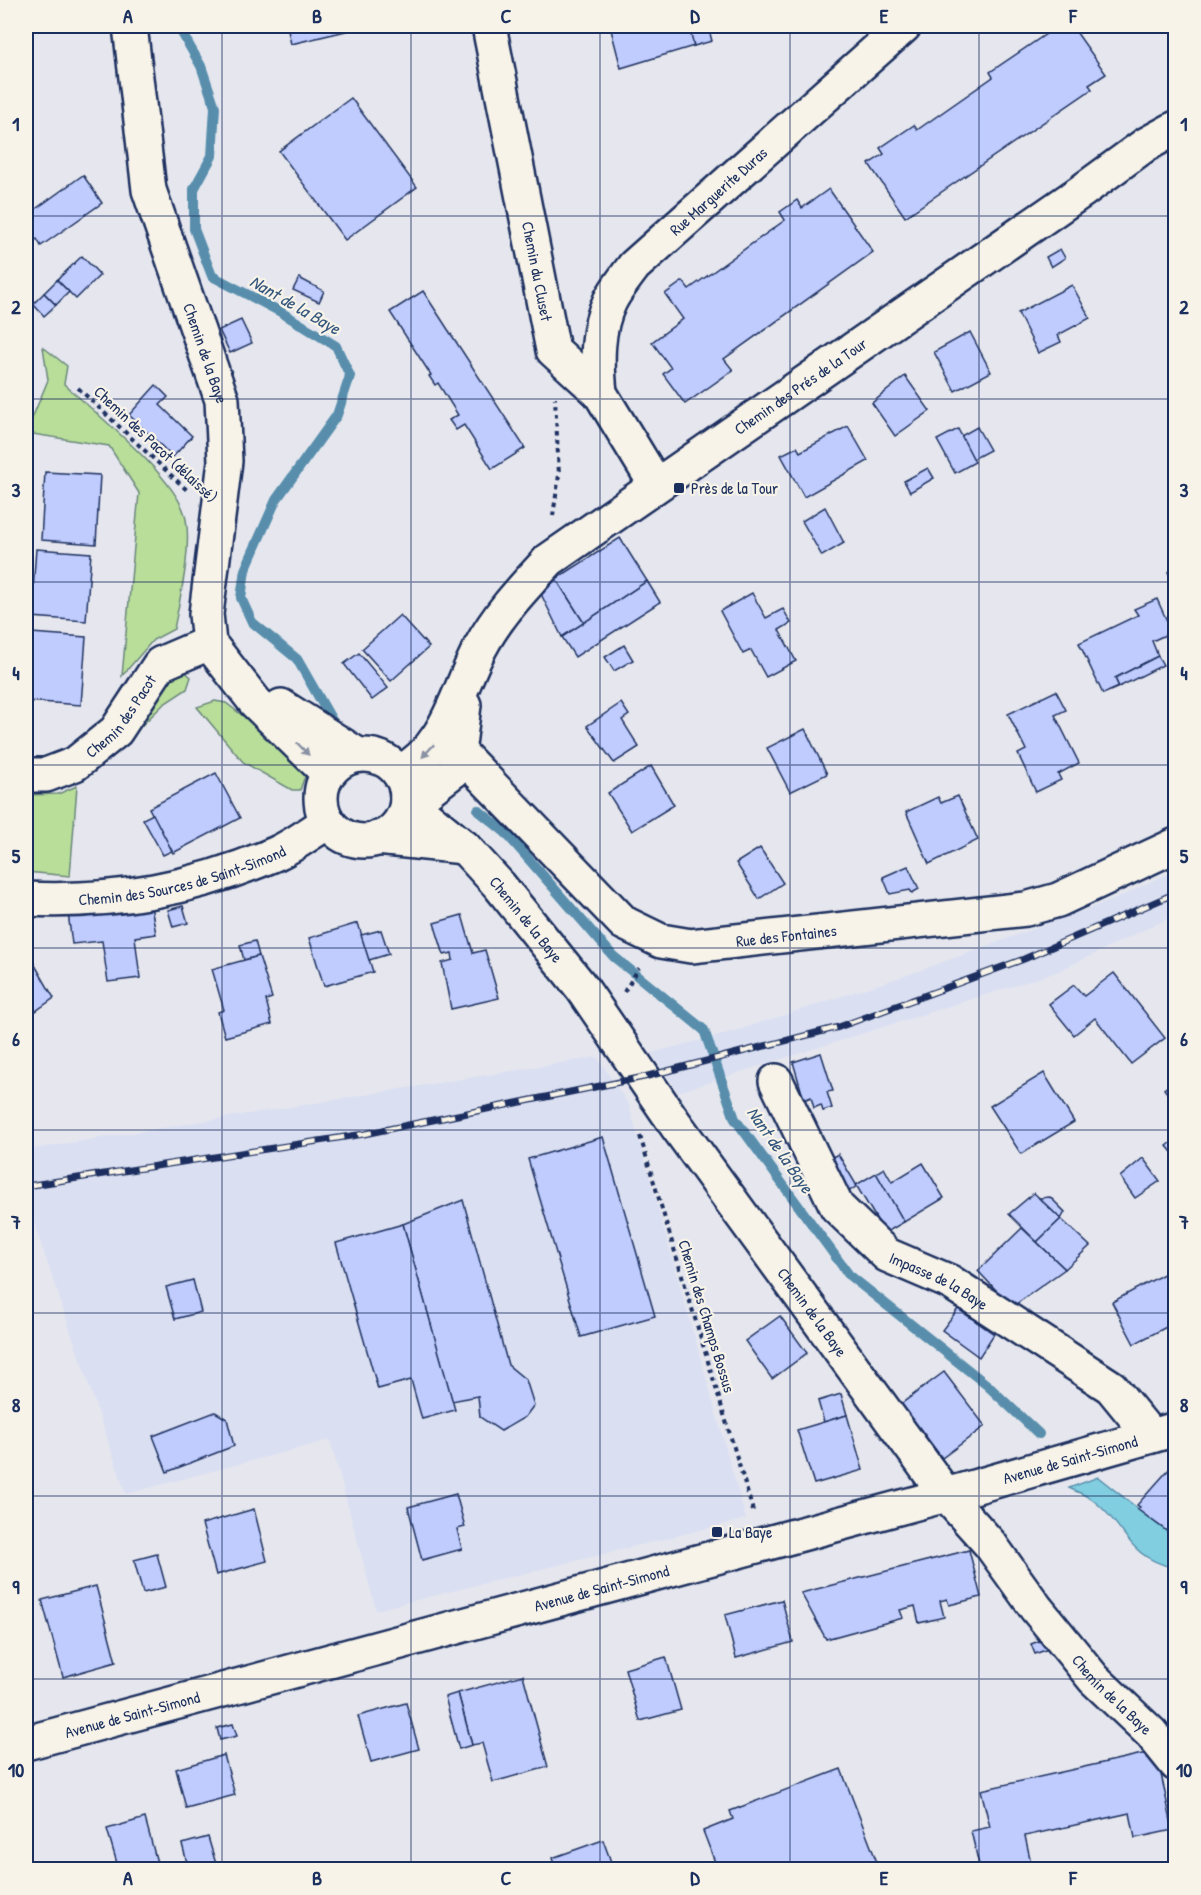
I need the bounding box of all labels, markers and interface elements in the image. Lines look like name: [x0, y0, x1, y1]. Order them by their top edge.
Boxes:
text: A: [123, 2, 133, 29]
text: B: [312, 2, 322, 29]
text: C: [501, 2, 512, 29]
text: D: [690, 2, 700, 29]
text: E: [880, 2, 889, 29]
text: F: [1068, 2, 1078, 29]
text: 1: [12, 110, 20, 137]
text: 1: [1180, 110, 1188, 137]
street label: Rue Marguerite Duras: [665, 142, 772, 240]
street label: Chemin du Cluset: [517, 220, 558, 323]
water label: Nant de la Baye: [246, 269, 346, 341]
text: 2: [11, 293, 21, 320]
text: 2: [1179, 293, 1189, 320]
street label: Chemin de la Baye: [178, 300, 233, 404]
street label: Chemin des Prés de la Tour: [730, 332, 871, 440]
street label: Chemin des Pacot (délaissé): [89, 381, 223, 507]
text: 3: [12, 476, 21, 503]
text: 3: [1180, 476, 1189, 503]
place label: Près de la Tour: [691, 477, 778, 499]
marker: Près de la Tour: [672, 481, 686, 495]
text: 4: [12, 659, 20, 686]
text: 4: [1180, 659, 1188, 686]
street label: Chemin des Pacot: [81, 670, 161, 763]
one-way arrow: [296, 741, 310, 755]
one-way arrow: [422, 743, 435, 758]
street label: Chemin des Sources de Saint-Simond: [78, 840, 289, 910]
text: 5: [12, 842, 21, 869]
text: 5: [1180, 842, 1189, 869]
street label: Chemin de la Baye: [485, 871, 569, 968]
street label: Rue des Fontaines: [735, 919, 838, 952]
text: 6: [12, 1025, 20, 1052]
text: 6: [1180, 1025, 1188, 1052]
water label: Nant de la Baye: [741, 1101, 820, 1199]
text: 7: [10, 1208, 21, 1235]
text: 7: [1178, 1208, 1189, 1235]
street label: Chemin des Champs Bossus: [673, 1237, 741, 1395]
street label: Impasse de la Baye: [886, 1246, 993, 1315]
street label: Chemin de la Baye: [772, 1263, 853, 1362]
text: 8: [12, 1391, 21, 1418]
text: 8: [1180, 1391, 1189, 1418]
street label: Avenue de Saint-Simond: [1000, 1430, 1140, 1489]
place label: La Baye: [729, 1521, 773, 1543]
marker: La Baye: [710, 1525, 724, 1539]
street label: Avenue de Saint-Simond: [532, 1559, 671, 1617]
text: 9: [12, 1573, 20, 1600]
text: 9: [1180, 1573, 1188, 1600]
street label: Chemin de la Baye: [1067, 1650, 1157, 1740]
street label: Avenue de Saint-Simond: [62, 1686, 202, 1743]
text: 10: [8, 1756, 24, 1783]
text: 10: [1176, 1756, 1192, 1783]
text: A: [123, 1864, 133, 1891]
text: B: [312, 1864, 322, 1891]
text: C: [501, 1864, 512, 1891]
text: D: [690, 1864, 700, 1891]
text: E: [880, 1864, 889, 1891]
text: F: [1068, 1864, 1078, 1891]

